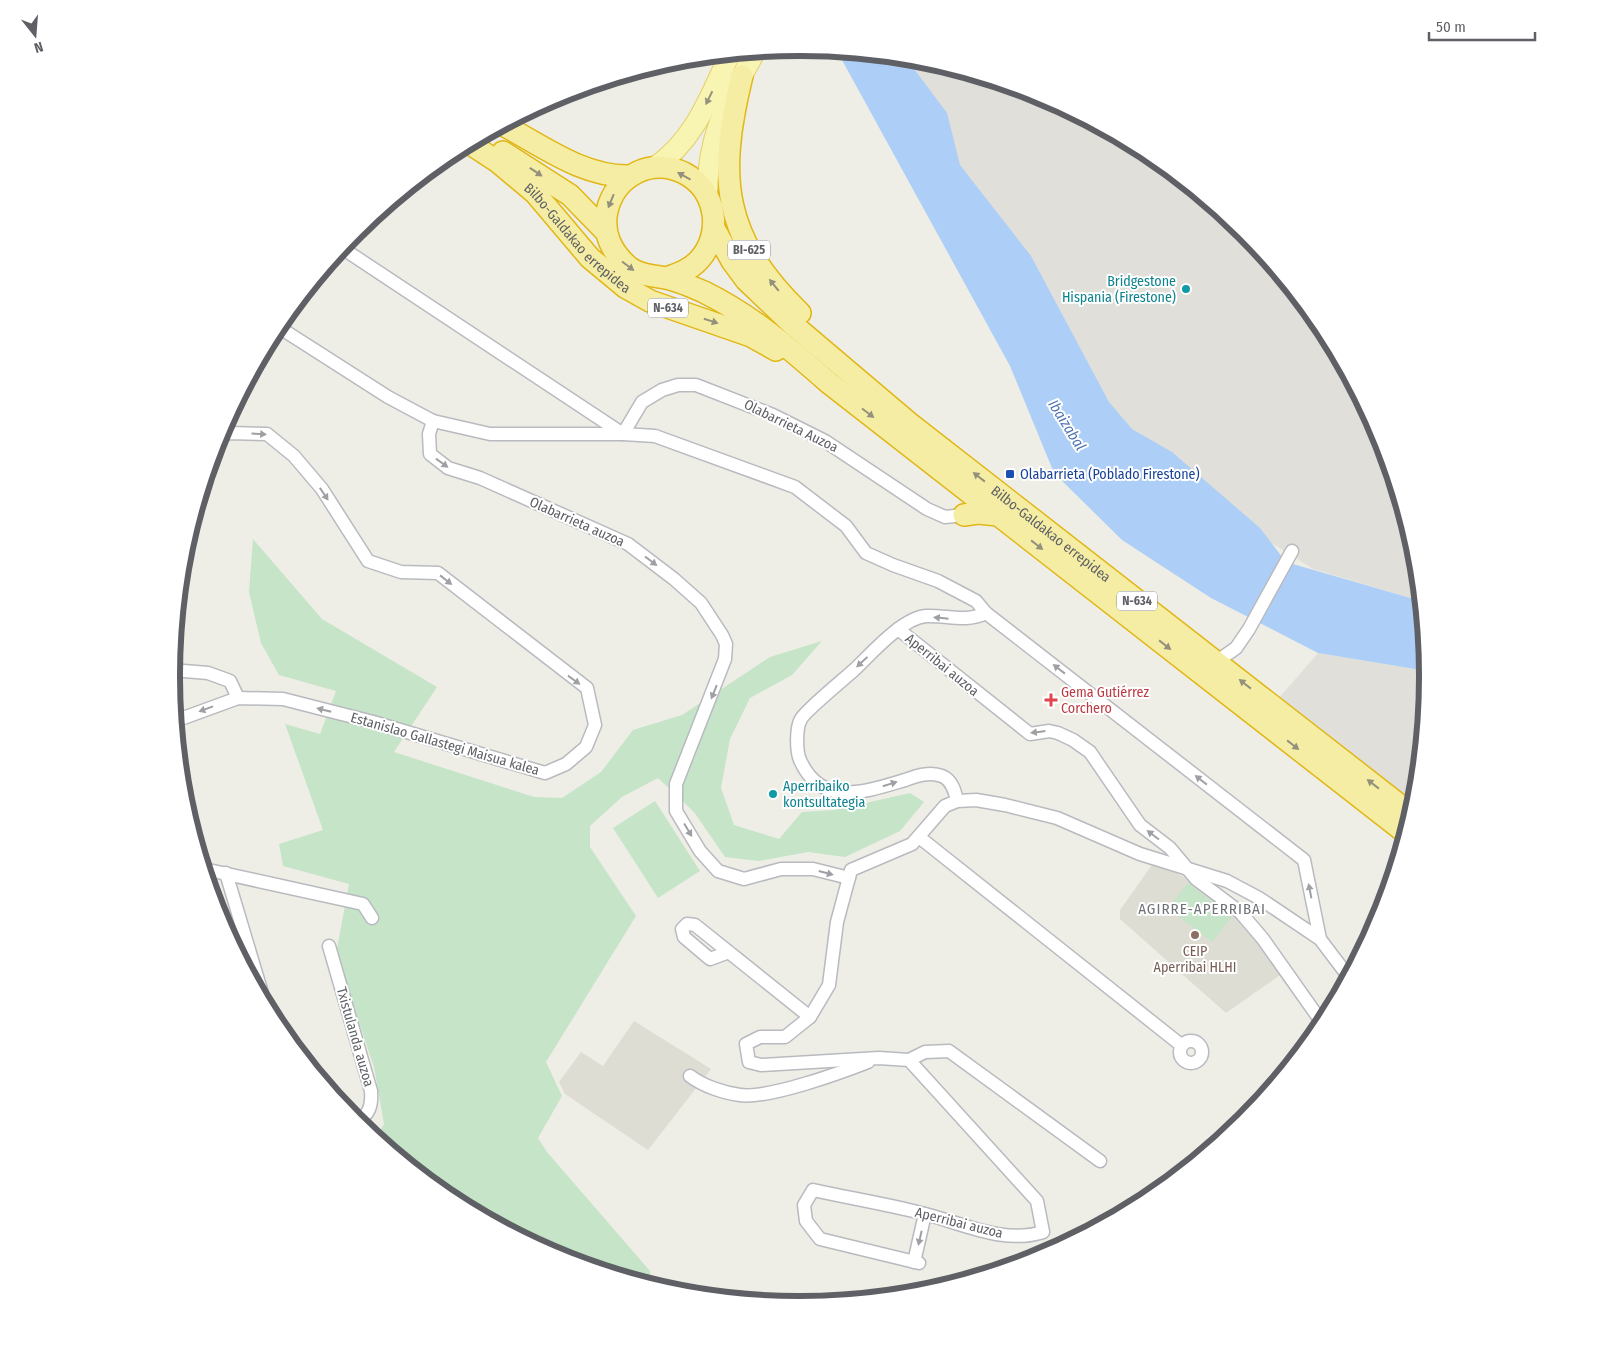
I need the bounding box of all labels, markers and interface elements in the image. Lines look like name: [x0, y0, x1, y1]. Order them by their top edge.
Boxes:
north arrow: [10, 10, 60, 60]
scale bar: [1429, 10, 1535, 42]
text: 50 m: [1436, 18, 1466, 36]
text: N: [32, 38, 45, 56]
one-way arrow: [705, 91, 713, 105]
one-way arrow: [529, 167, 542, 177]
one-way arrow: [678, 171, 691, 180]
street label: Bilbo-Galdakao errepidea: [521, 179, 634, 297]
one-way arrow: [607, 194, 615, 209]
road number: BI-625: [728, 240, 770, 260]
one-way arrow: [621, 260, 634, 271]
place label: Bridgestone Hispania (Firestone): [1062, 273, 1176, 306]
one-way arrow: [768, 278, 779, 291]
marker: Bridgestone Hispania (Firestone): [1180, 283, 1192, 295]
road number: N-634: [648, 298, 688, 318]
one-way arrow: [704, 318, 719, 326]
street label: Olabarrieta Auzoa: [741, 396, 841, 456]
water label: Ibaizabal: [1044, 396, 1090, 454]
one-way arrow: [861, 407, 874, 418]
one-way arrow: [251, 431, 267, 439]
one-way arrow: [435, 458, 449, 468]
place label: Olabarrieta (Poblado Firestone): [1020, 466, 1200, 483]
marker: Olabarrieta (Poblado Firestone): [1004, 468, 1016, 480]
one-way arrow: [972, 471, 985, 482]
street label: Bilbo-Galdakao errepidea: [988, 482, 1114, 586]
one-way arrow: [320, 487, 329, 501]
street label: Olabarrieta auzoa: [527, 493, 627, 551]
one-way arrow: [1030, 540, 1044, 550]
one-way arrow: [644, 556, 657, 567]
one-way arrow: [439, 574, 452, 585]
road number: N-634: [1117, 592, 1157, 610]
one-way arrow: [933, 614, 949, 622]
street label: Aperribai auzoa: [902, 630, 982, 700]
one-way arrow: [1158, 639, 1171, 650]
one-way arrow: [856, 656, 868, 668]
one-way arrow: [1052, 664, 1066, 674]
one-way arrow: [567, 674, 580, 685]
one-way arrow: [1239, 679, 1252, 690]
one-way arrow: [710, 684, 717, 699]
place label: Gema Gutiérrez Corchero: [1061, 684, 1149, 717]
marker: Gema Gutiérrez Corchero: [1045, 694, 1057, 706]
one-way arrow: [198, 705, 213, 713]
one-way arrow: [317, 706, 332, 714]
street label: Estanislao Gallastegi Maisua kalea: [349, 709, 541, 779]
one-way arrow: [1030, 729, 1046, 737]
one-way arrow: [1286, 739, 1299, 750]
one-way arrow: [1195, 774, 1208, 785]
place label: Aperribaiko kontsultategia: [783, 778, 865, 811]
one-way arrow: [1367, 779, 1380, 790]
one-way arrow: [883, 780, 898, 788]
marker: Aperribaiko kontsultategia: [767, 788, 779, 800]
one-way arrow: [683, 823, 692, 836]
one-way arrow: [1146, 830, 1160, 840]
one-way arrow: [819, 869, 834, 877]
one-way arrow: [1306, 883, 1314, 899]
district label: AGIRRE-APERRIBAI: [1138, 900, 1266, 918]
marker: CEIP Aperribai HLHI: [1189, 929, 1201, 941]
place label: CEIP Aperribai HLHI: [1154, 943, 1236, 976]
street label: Txistulanda auzoa: [333, 985, 377, 1089]
street label: Aperribai auzoa: [913, 1204, 1005, 1242]
one-way arrow: [916, 1230, 924, 1245]

